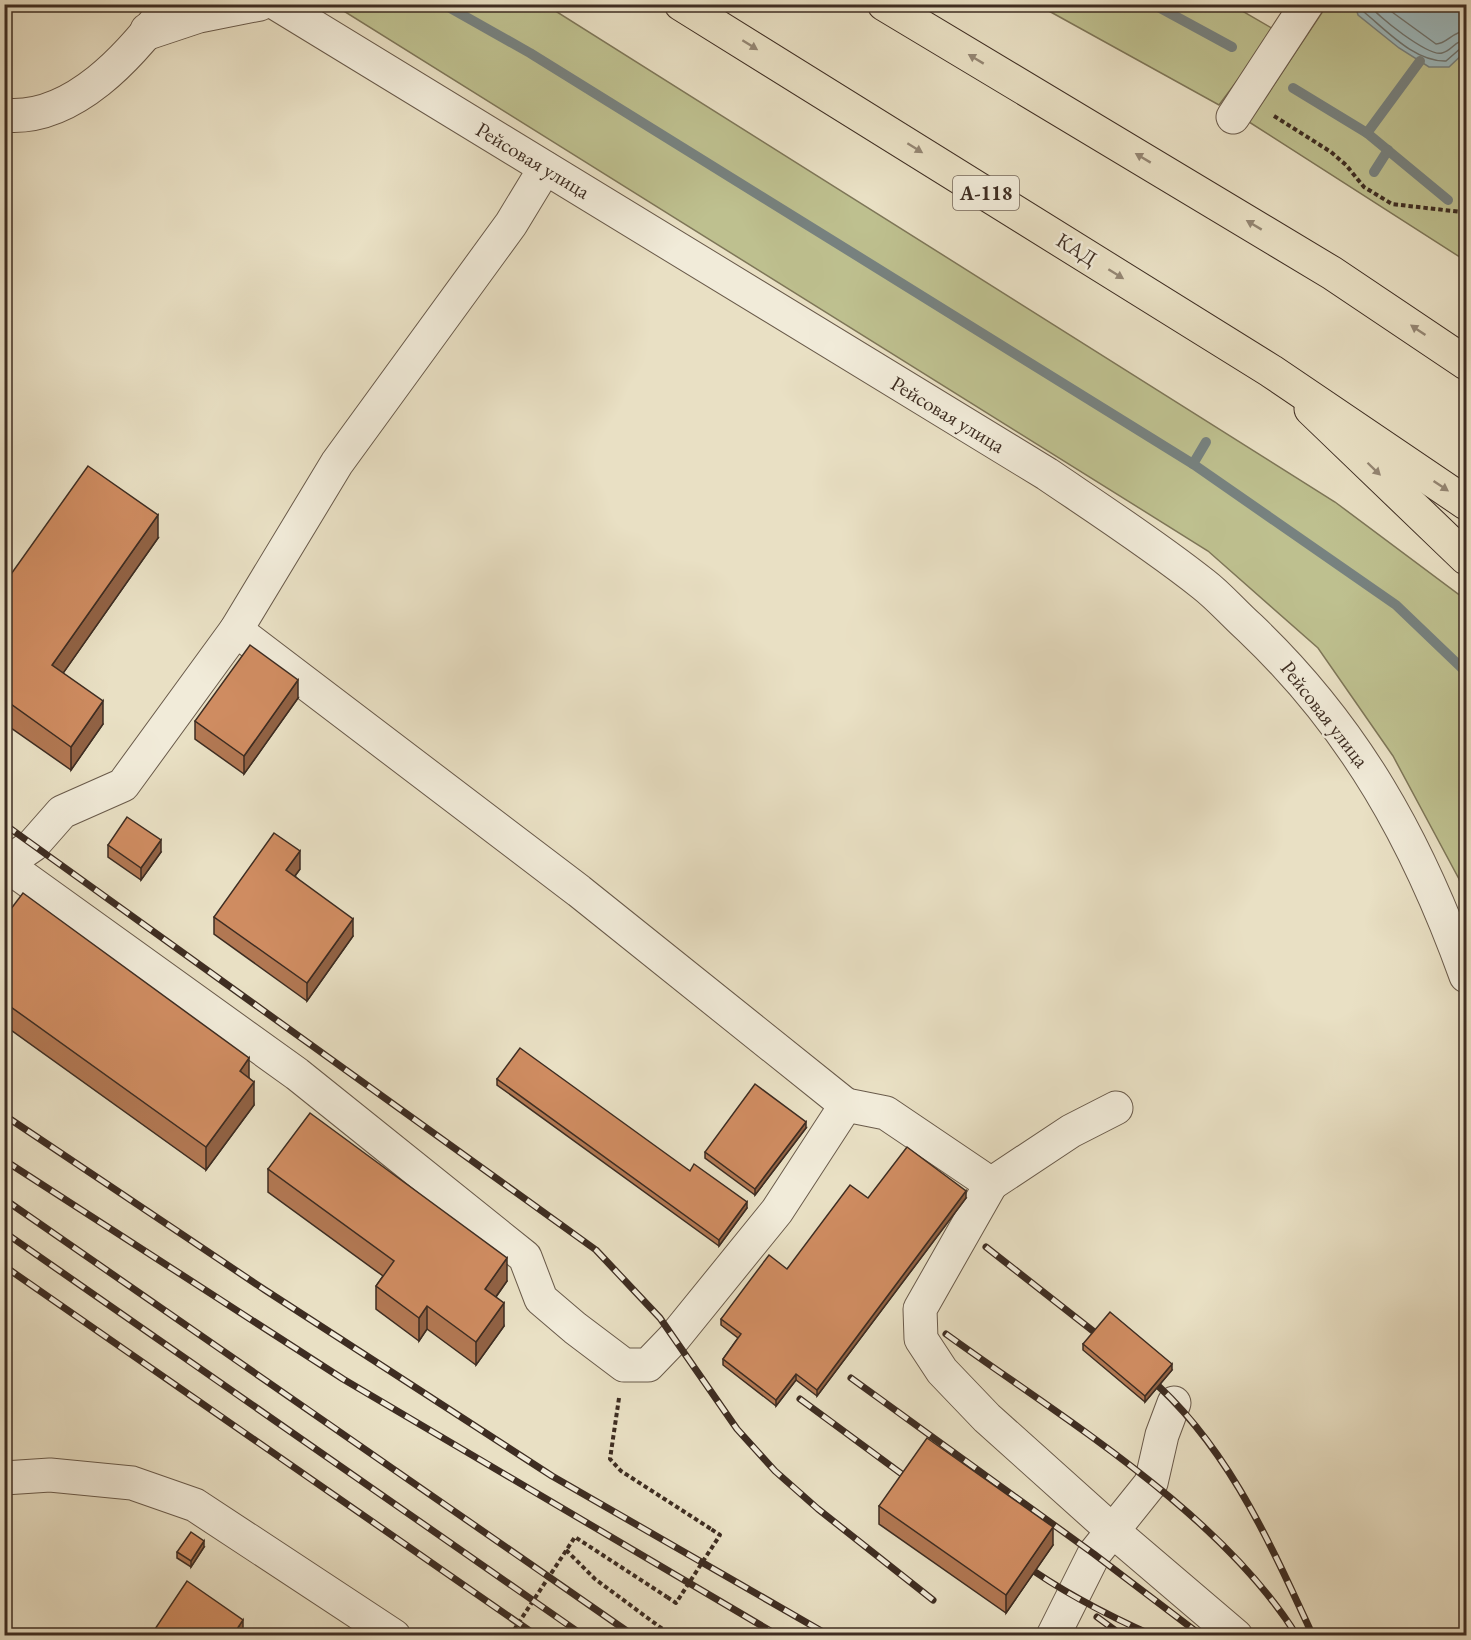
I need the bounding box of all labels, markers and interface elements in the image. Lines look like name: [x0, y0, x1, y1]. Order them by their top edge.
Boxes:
one-way arrow: [742, 40, 758, 51]
one-way arrow: [967, 54, 984, 64]
street label: Рейсовая улица: [471, 115, 595, 205]
one-way arrow: [907, 143, 923, 154]
one-way arrow: [1135, 153, 1151, 164]
road number: А-118: [953, 176, 1019, 210]
one-way arrow: [1246, 220, 1262, 231]
street label: КАД: [1052, 226, 1102, 272]
one-way arrow: [1108, 268, 1124, 279]
one-way arrow: [1410, 325, 1426, 336]
street label: Рейсовая улица: [886, 369, 1010, 459]
one-way arrow: [1367, 462, 1382, 476]
one-way arrow: [1433, 480, 1449, 492]
street label: Рейсовая улица: [1275, 655, 1375, 773]

